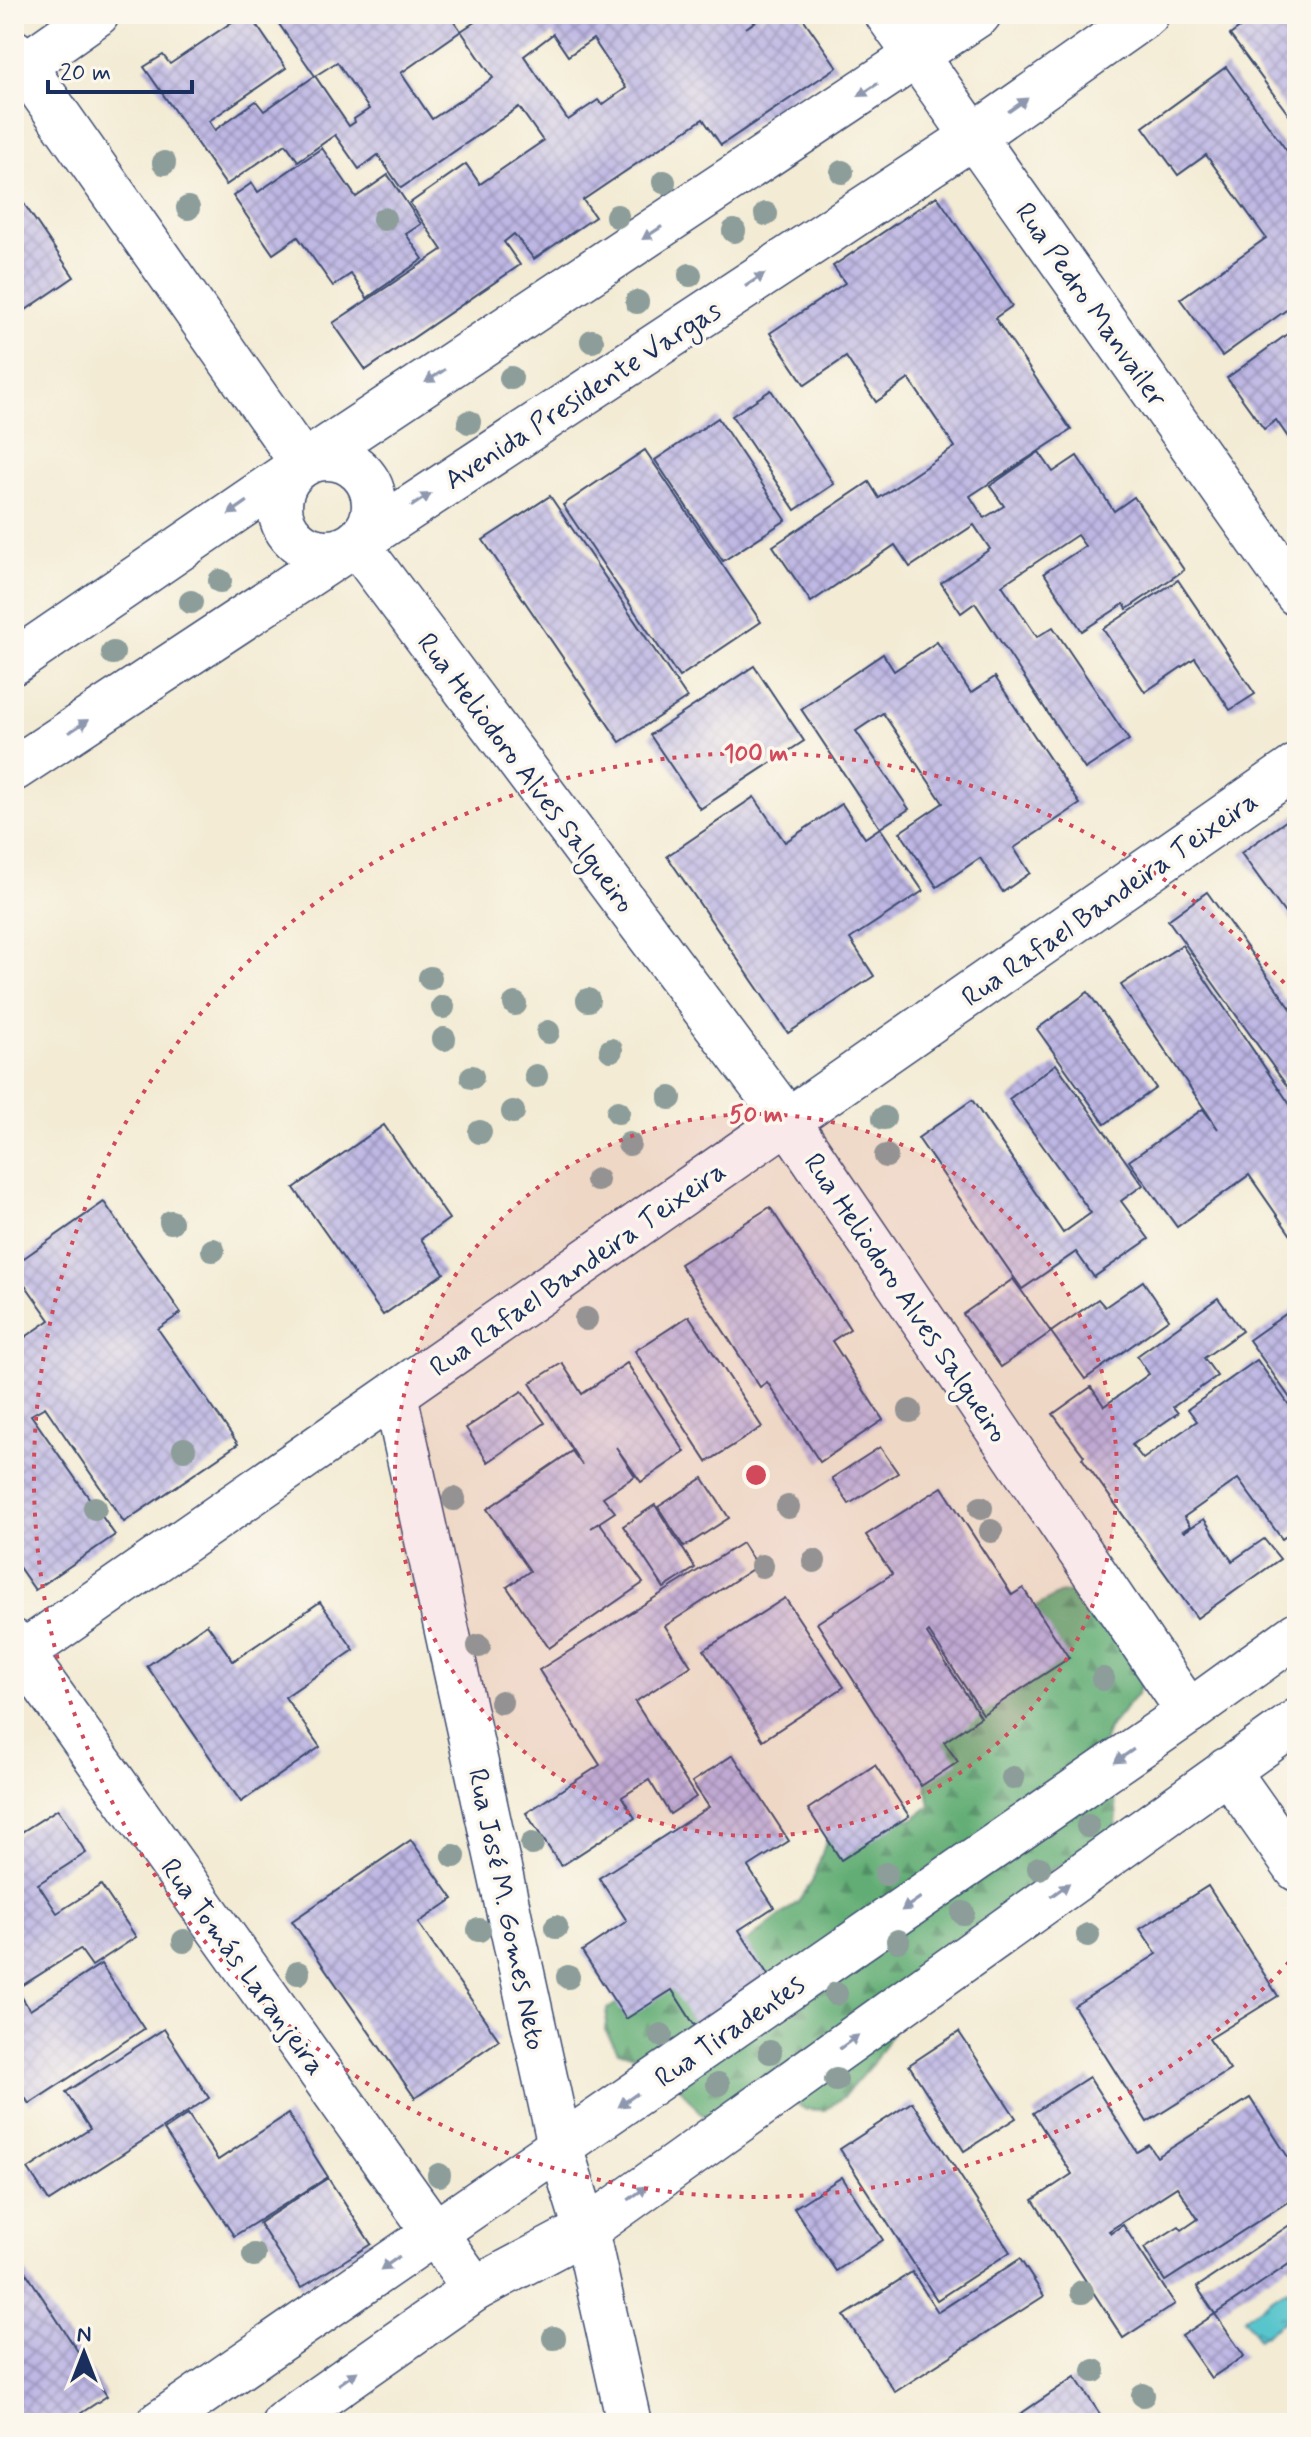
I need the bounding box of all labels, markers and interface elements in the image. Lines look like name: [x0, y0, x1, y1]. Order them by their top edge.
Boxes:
scale bar: [48, 44, 192, 94]
text: 20 m: [60, 58, 111, 89]
one-way arrow: [858, 82, 879, 97]
one-way arrow: [1008, 98, 1029, 113]
street label: Rua Pedro Manvailer: [1005, 196, 1175, 415]
one-way arrow: [641, 225, 662, 240]
one-way arrow: [745, 273, 766, 288]
street label: Avenida Presidente Vargas: [438, 293, 730, 501]
one-way arrow: [424, 369, 445, 384]
one-way arrow: [410, 493, 432, 508]
one-way arrow: [228, 500, 249, 515]
street label: Rua Heliodoro Alves Salgueiro: [406, 626, 643, 922]
one-way arrow: [68, 719, 90, 734]
text: 100 m: [724, 739, 788, 770]
street label: Rua Rafael Bandeira Teixeira: [955, 783, 1266, 1017]
text: 50 m: [729, 1100, 783, 1131]
street label: Rua Heliodoro Alves Salgueiro: [792, 1146, 1016, 1451]
street label: Rua Rafael Bandeira Teixeira: [423, 1153, 734, 1387]
centre of rings: [742, 1461, 770, 1489]
one-way arrow: [1114, 1748, 1135, 1763]
street label: Rua José M. Gomes Neto: [458, 1765, 553, 2054]
street label: Rua Tomás Laranjeira: [151, 1852, 333, 2083]
one-way arrow: [1049, 1882, 1071, 1898]
one-way arrow: [900, 1896, 921, 1911]
street label: Rua Tiradentes: [648, 1967, 813, 2097]
one-way arrow: [838, 2034, 859, 2050]
one-way arrow: [617, 2092, 638, 2107]
one-way arrow: [627, 2186, 648, 2201]
one-way arrow: [380, 2255, 401, 2270]
north arrow: [44, 2313, 124, 2393]
text: N: [77, 2321, 91, 2349]
one-way arrow: [338, 2371, 359, 2386]

